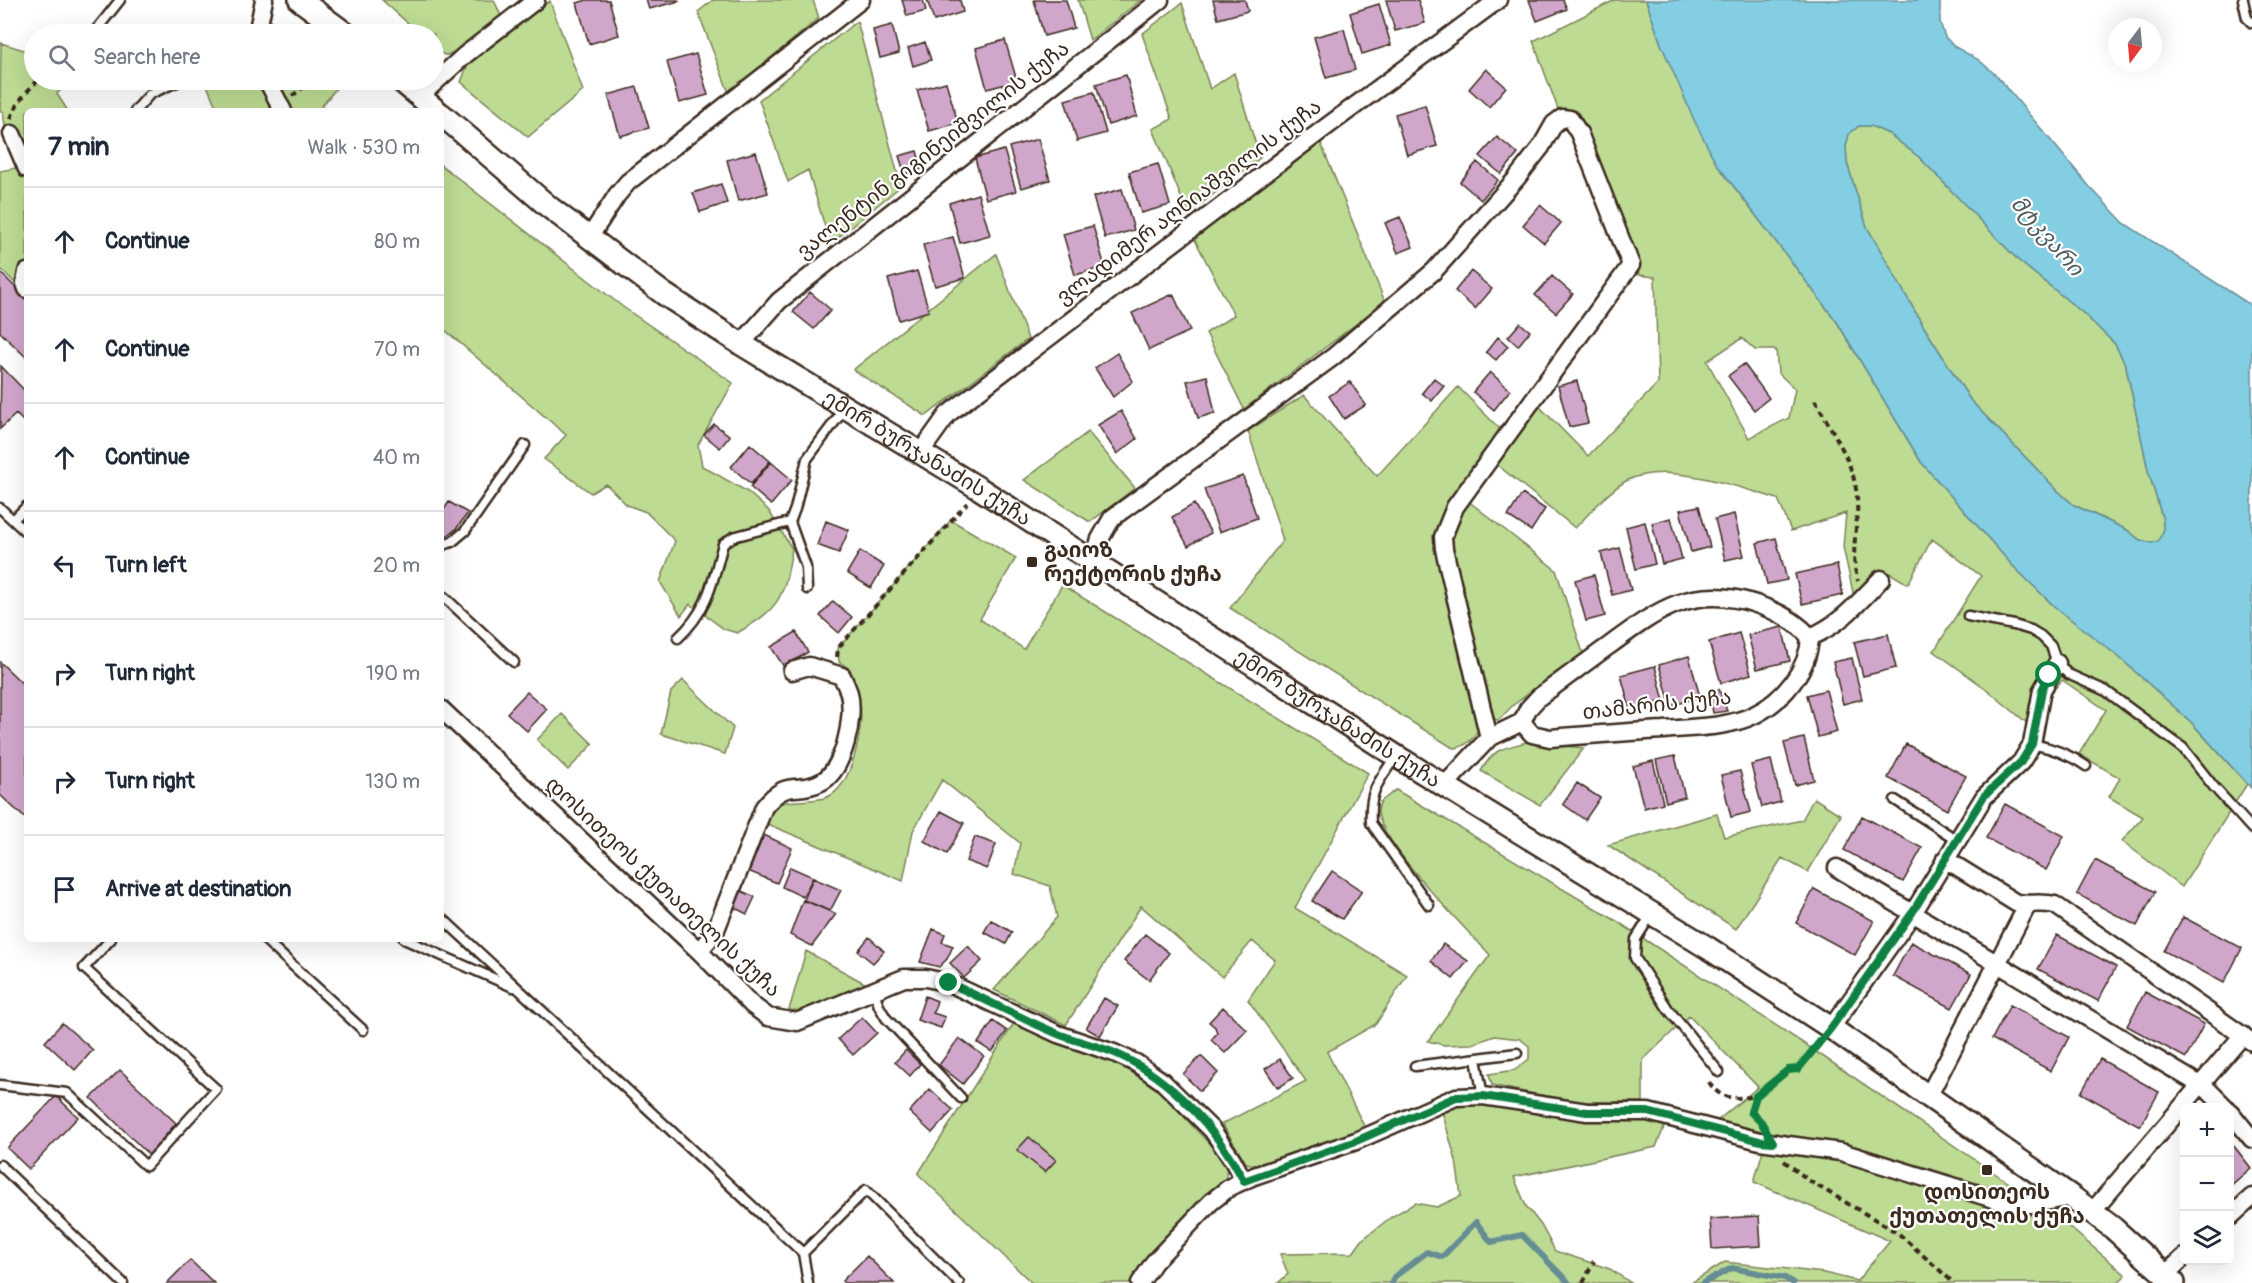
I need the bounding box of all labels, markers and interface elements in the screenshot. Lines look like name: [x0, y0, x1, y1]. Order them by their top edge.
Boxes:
north arrow: [2108, 18, 2162, 72]
search box: [24, 24, 444, 90]
street label: ვალენტინ გიგინეიშვილის ქუჩა: [791, 35, 1075, 265]
icon: search: [45, 41, 78, 74]
text: Search here: [93, 43, 200, 71]
street label: ვლადიმერ აღნიაშვილის ქუჩა: [1051, 93, 1327, 311]
text: 7 min: [48, 131, 110, 163]
text: Walk · 530 m: [308, 135, 420, 160]
water label: მტკვარი: [2005, 190, 2090, 283]
icon: ahead: [48, 225, 81, 258]
text: Continue: [105, 227, 189, 255]
text: 80 m: [374, 229, 420, 254]
icon: ahead: [48, 333, 81, 366]
text: Continue: [105, 335, 189, 363]
text: 70 m: [374, 337, 420, 362]
street label: ემირ ბურჯანაძის ქუჩა: [819, 384, 1037, 532]
icon: ahead: [48, 441, 81, 474]
text: Continue: [105, 443, 189, 471]
text: 40 m: [373, 445, 420, 470]
place label: გაიოზ რექტორის ქუჩა: [1044, 537, 1222, 588]
icon: left: [48, 549, 81, 582]
text: Turn left: [105, 551, 187, 579]
text: 20 m: [373, 553, 420, 578]
marker: გაიოზ რექტორის ქუჩა: [1025, 555, 1039, 569]
street label: ემირ ბურჯანაძის ქუჩა: [1230, 643, 1446, 794]
icon: right: [48, 657, 81, 690]
text: Turn right: [105, 659, 195, 687]
text: 190 m: [366, 661, 420, 686]
route start: [2035, 661, 2061, 687]
street label: თამარის ქუჩა: [1581, 684, 1733, 726]
icon: right: [48, 765, 81, 798]
text: Turn right: [105, 767, 195, 795]
text: 130 m: [365, 769, 420, 794]
street label: დოსითეოს ქუთათელის ქუჩა: [540, 771, 786, 1003]
icon: arrive: [48, 873, 81, 906]
text: Arrive at destination: [105, 875, 291, 903]
route end: [935, 969, 961, 995]
map controls: [2180, 1103, 2234, 1265]
button: +: [2180, 1103, 2234, 1157]
button: −: [2180, 1157, 2234, 1211]
marker: დოსითეოს ქუთათელის ქუჩა: [1980, 1163, 1994, 1177]
place label: დოსითეოს ქუთათელის ქუჩა: [1889, 1179, 2085, 1230]
button: layers: [2180, 1211, 2234, 1265]

